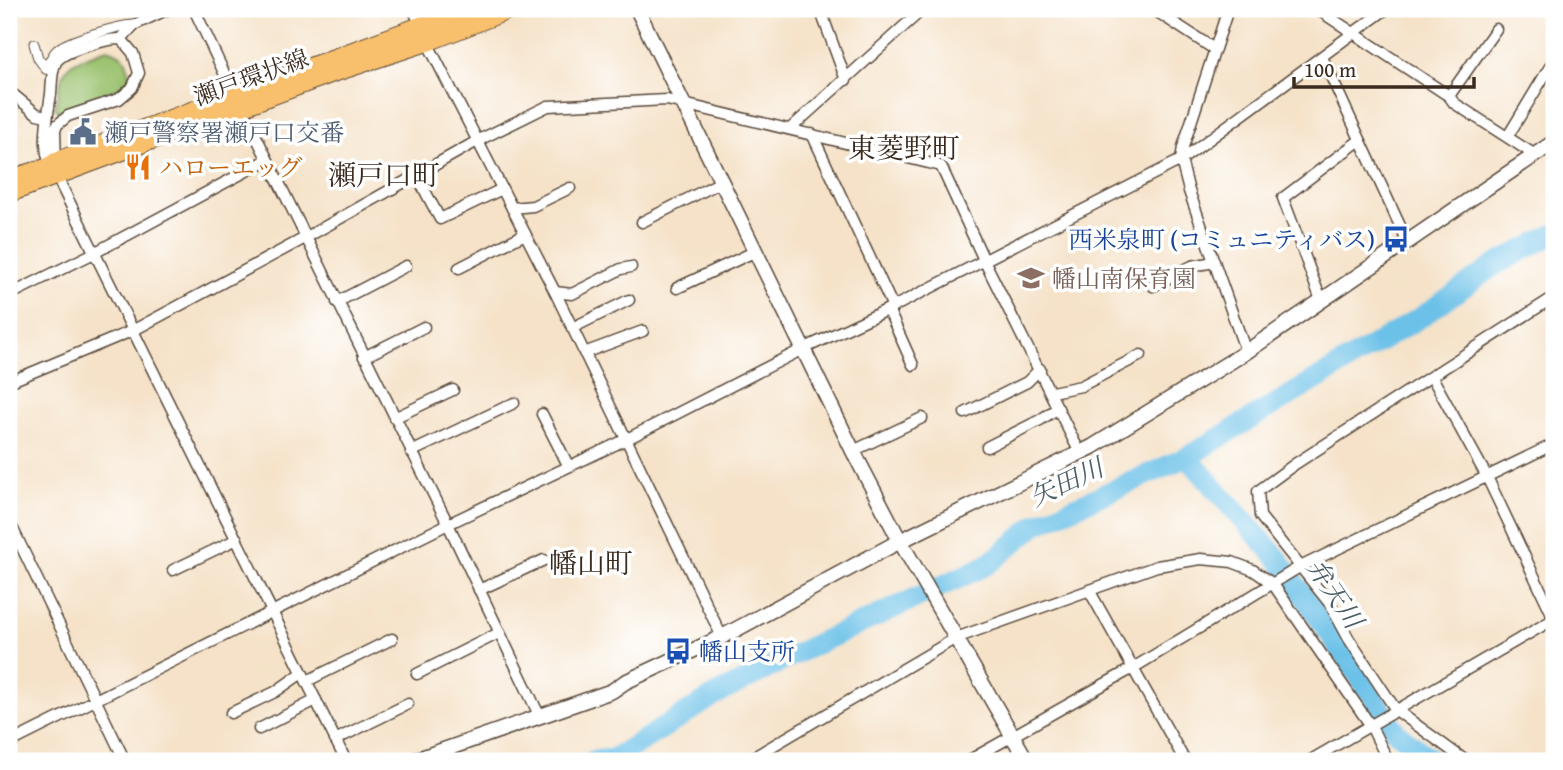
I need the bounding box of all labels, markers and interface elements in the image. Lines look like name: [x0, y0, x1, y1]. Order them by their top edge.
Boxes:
street label: 瀬戸環状線: [189, 40, 313, 114]
scale bar: [1294, 46, 1474, 90]
text: 100 m: [1304, 54, 1356, 85]
place label: 瀬戸警察署瀬戸口交番: [104, 115, 344, 150]
public building icon: 瀬戸警察署瀬戸口交番: [68, 117, 98, 147]
district label: 東菱野町: [848, 127, 960, 168]
place label: ハローエッグ: [159, 150, 303, 185]
restaurant icon: ハローエッグ: [123, 152, 153, 182]
district label: 瀬戸口町: [328, 154, 440, 195]
place label: 西米泉町 (コミュニティバス): [1069, 222, 1375, 257]
bus stop icon: 西米泉町 (コミュニティバス): [1381, 224, 1411, 254]
place label: 幡山南保育園: [1052, 261, 1196, 296]
school or university icon: 幡山南保育園: [1016, 263, 1046, 293]
water label: 矢田川: [1022, 447, 1112, 516]
district label: 幡山町: [549, 542, 633, 583]
water label: 弁天川: [1297, 550, 1375, 639]
place label: 幡山支所: [699, 634, 795, 669]
bus stop icon: 幡山支所: [663, 636, 693, 666]

